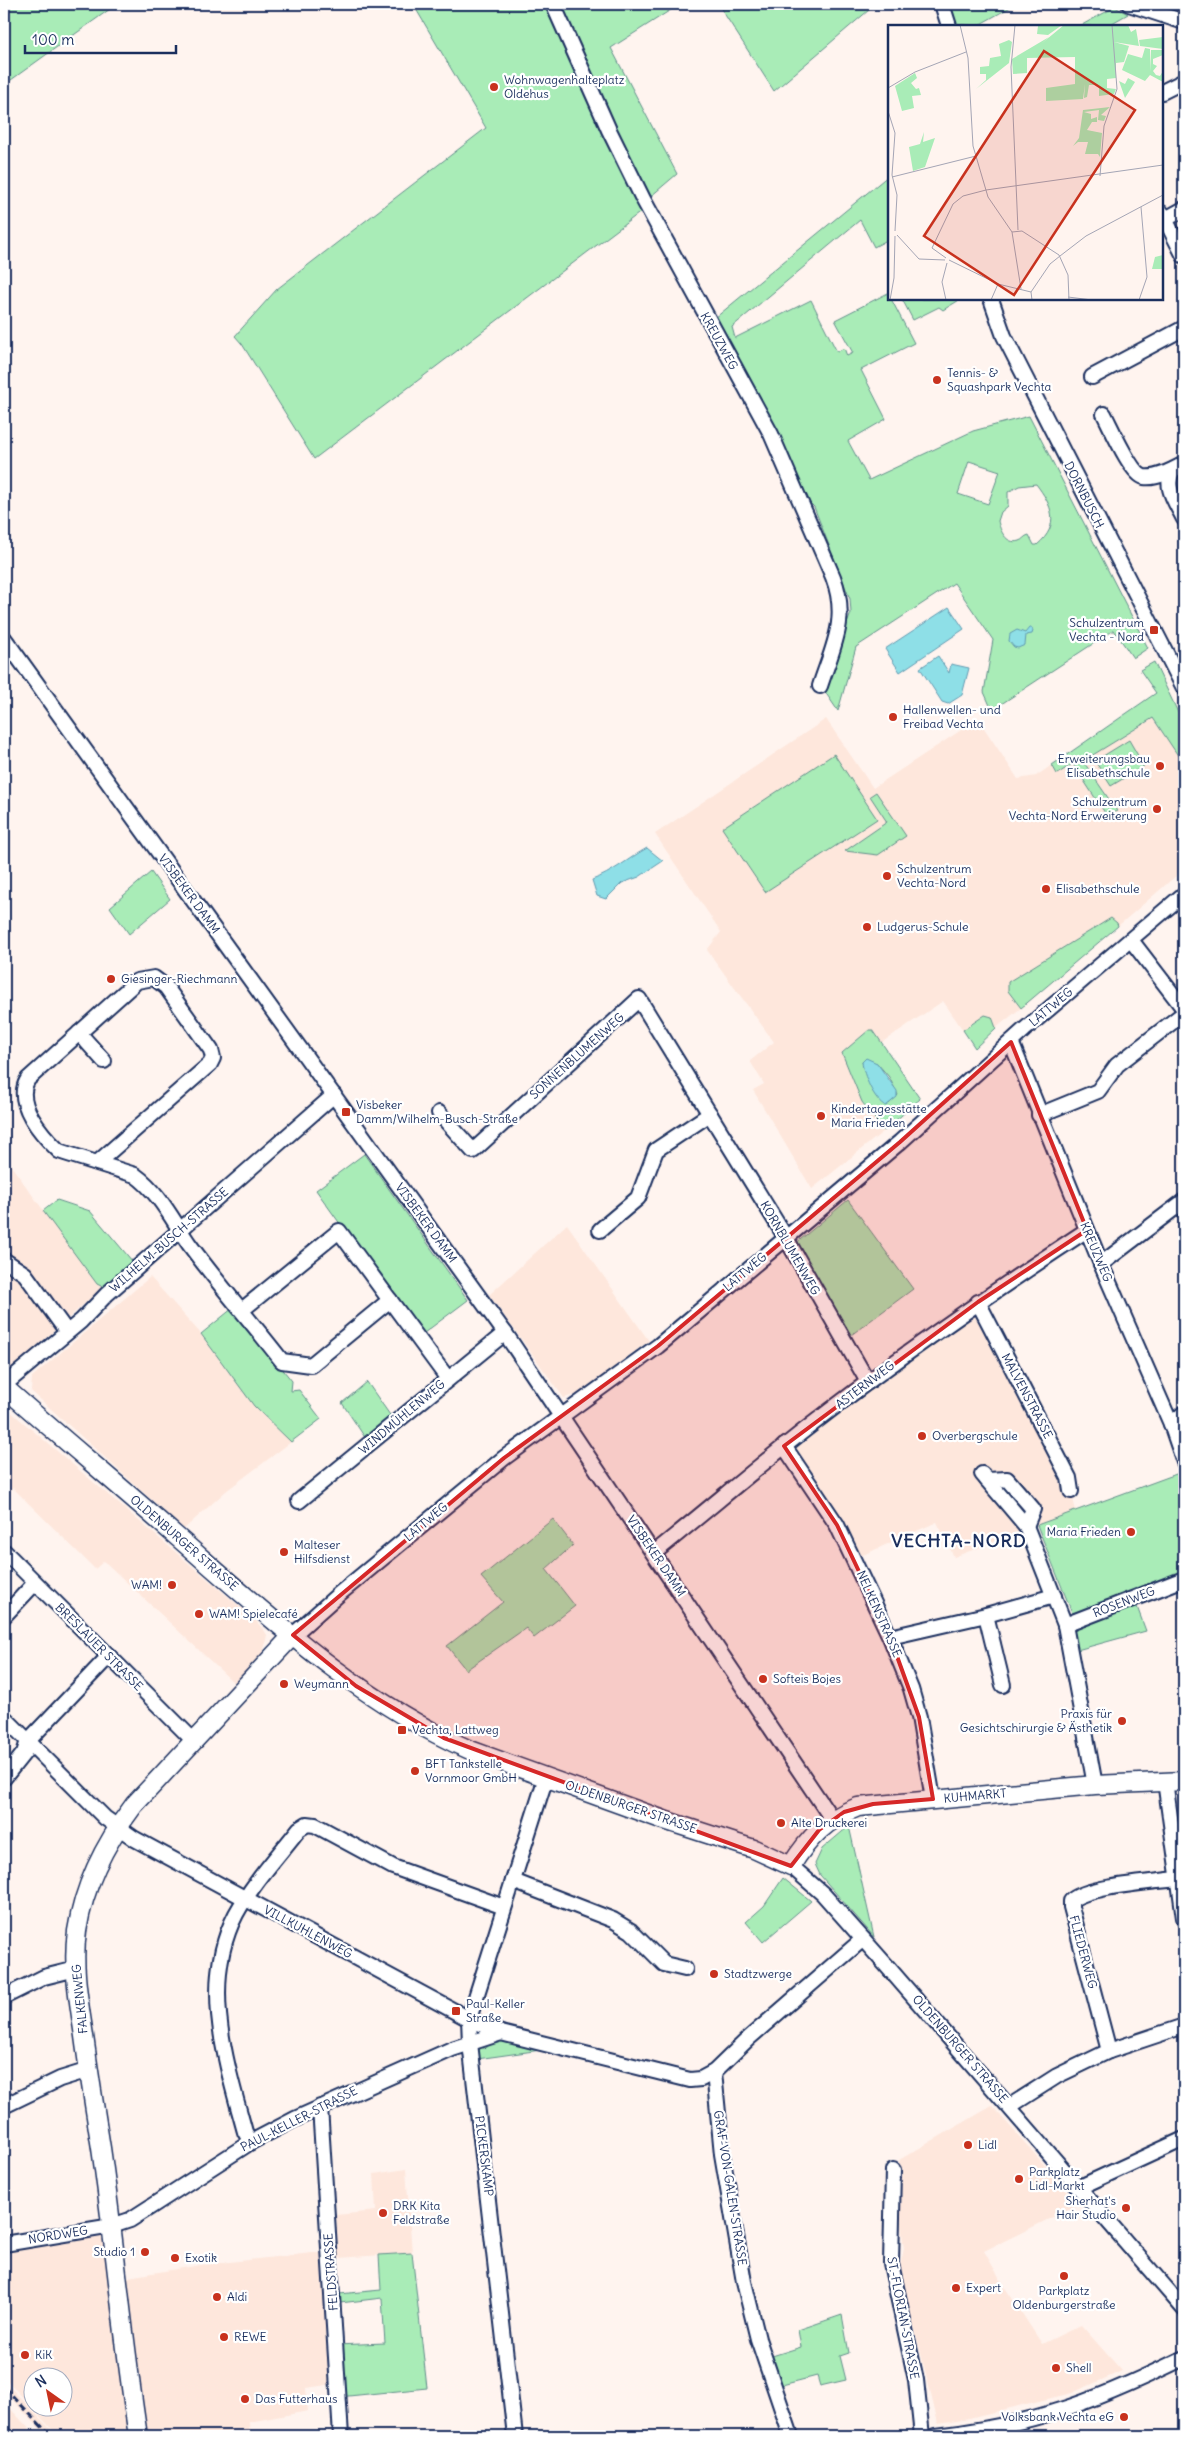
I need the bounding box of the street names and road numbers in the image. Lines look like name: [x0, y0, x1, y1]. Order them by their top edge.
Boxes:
street label: KREUZWEG: [697, 309, 742, 372]
street label: DORNBUSCH: [1061, 459, 1108, 531]
street label: VISBEKER DAMM: [155, 851, 223, 937]
street label: LATTWEG: [1026, 984, 1076, 1029]
street label: SONNENBLUMENWEG: [526, 1009, 627, 1102]
street label: VISBEKER DAMM: [392, 1180, 460, 1266]
street label: WILHELM-BUSCH-STRASSE: [106, 1184, 231, 1295]
street label: KORNBLUMENWEG: [757, 1198, 824, 1298]
street label: KREUZWEG: [1077, 1220, 1116, 1284]
street label: LATTWEG: [720, 1249, 770, 1294]
street label: MALVENSTRASSE: [999, 1350, 1056, 1441]
street label: ASTERNWEG: [832, 1357, 897, 1412]
street label: WINDMÜHLENWEG: [356, 1376, 448, 1457]
street label: OLDENBURGER STRASSE: [127, 1492, 241, 1594]
street label: LATTWEG: [401, 1499, 451, 1544]
street label: VISBEKER DAMM: [624, 1512, 689, 1599]
street label: NELKENSTRASSE: [854, 1568, 905, 1659]
street label: ROSENWEG: [1091, 1583, 1157, 1620]
street label: BRESLAUER STRASSE: [52, 1600, 146, 1694]
street label: OLDENBURGER STRASSE: [563, 1777, 699, 1836]
street label: KUHMARKT: [943, 1785, 1007, 1806]
street label: VILLKUHLENWEG: [261, 1902, 355, 1961]
street label: FLIEDERWEG: [1066, 1914, 1101, 1990]
street label: FALKENWEG: [68, 1963, 91, 2034]
street label: OLDENBURGER STRASSE: [909, 1992, 1011, 2106]
street label: PAUL-KELLER-STRASSE: [238, 2083, 360, 2155]
street label: GRAF-VON-GALEN-STRASSE: [711, 2109, 750, 2267]
street label: PICKERSKAMP: [472, 2115, 497, 2197]
street label: NORDWEG: [27, 2222, 89, 2247]
street label: FELDSTRASSE: [320, 2233, 341, 2311]
street label: ST.-FLORIAN-STRASSE: [884, 2255, 923, 2380]

